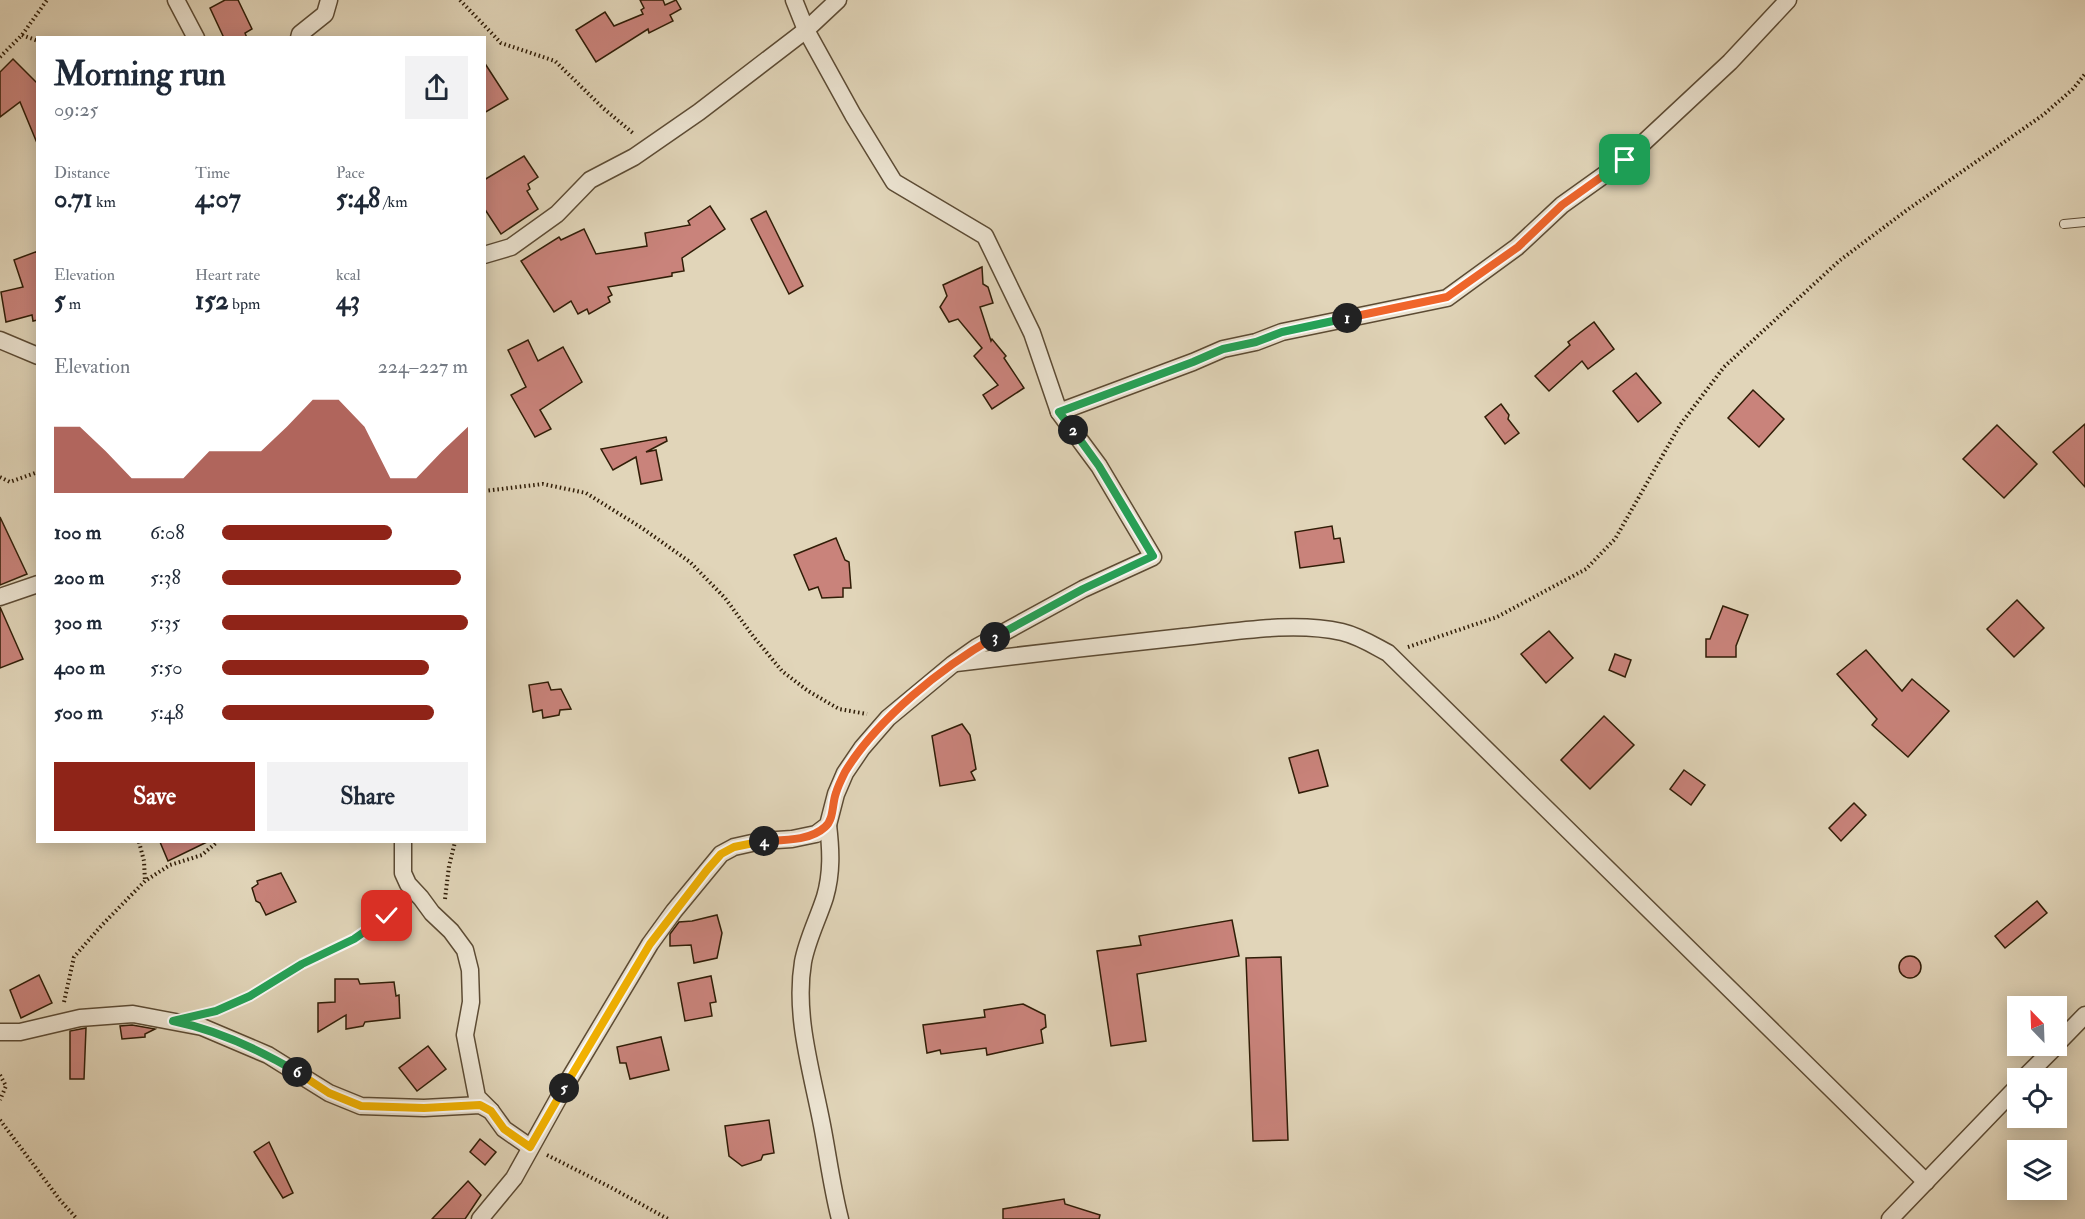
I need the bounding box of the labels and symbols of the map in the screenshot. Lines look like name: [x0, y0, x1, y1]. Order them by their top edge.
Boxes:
pin: [1599, 134, 1650, 185]
pin: 1: [1332, 303, 1362, 333]
pin: 2: [1058, 415, 1088, 445]
pin: 3: [980, 622, 1010, 652]
pin: 4: [749, 826, 779, 856]
pin: [361, 890, 412, 941]
north arrow: [2007, 996, 2067, 1056]
pin: 6: [282, 1057, 312, 1087]
pin: 5: [549, 1073, 579, 1103]

